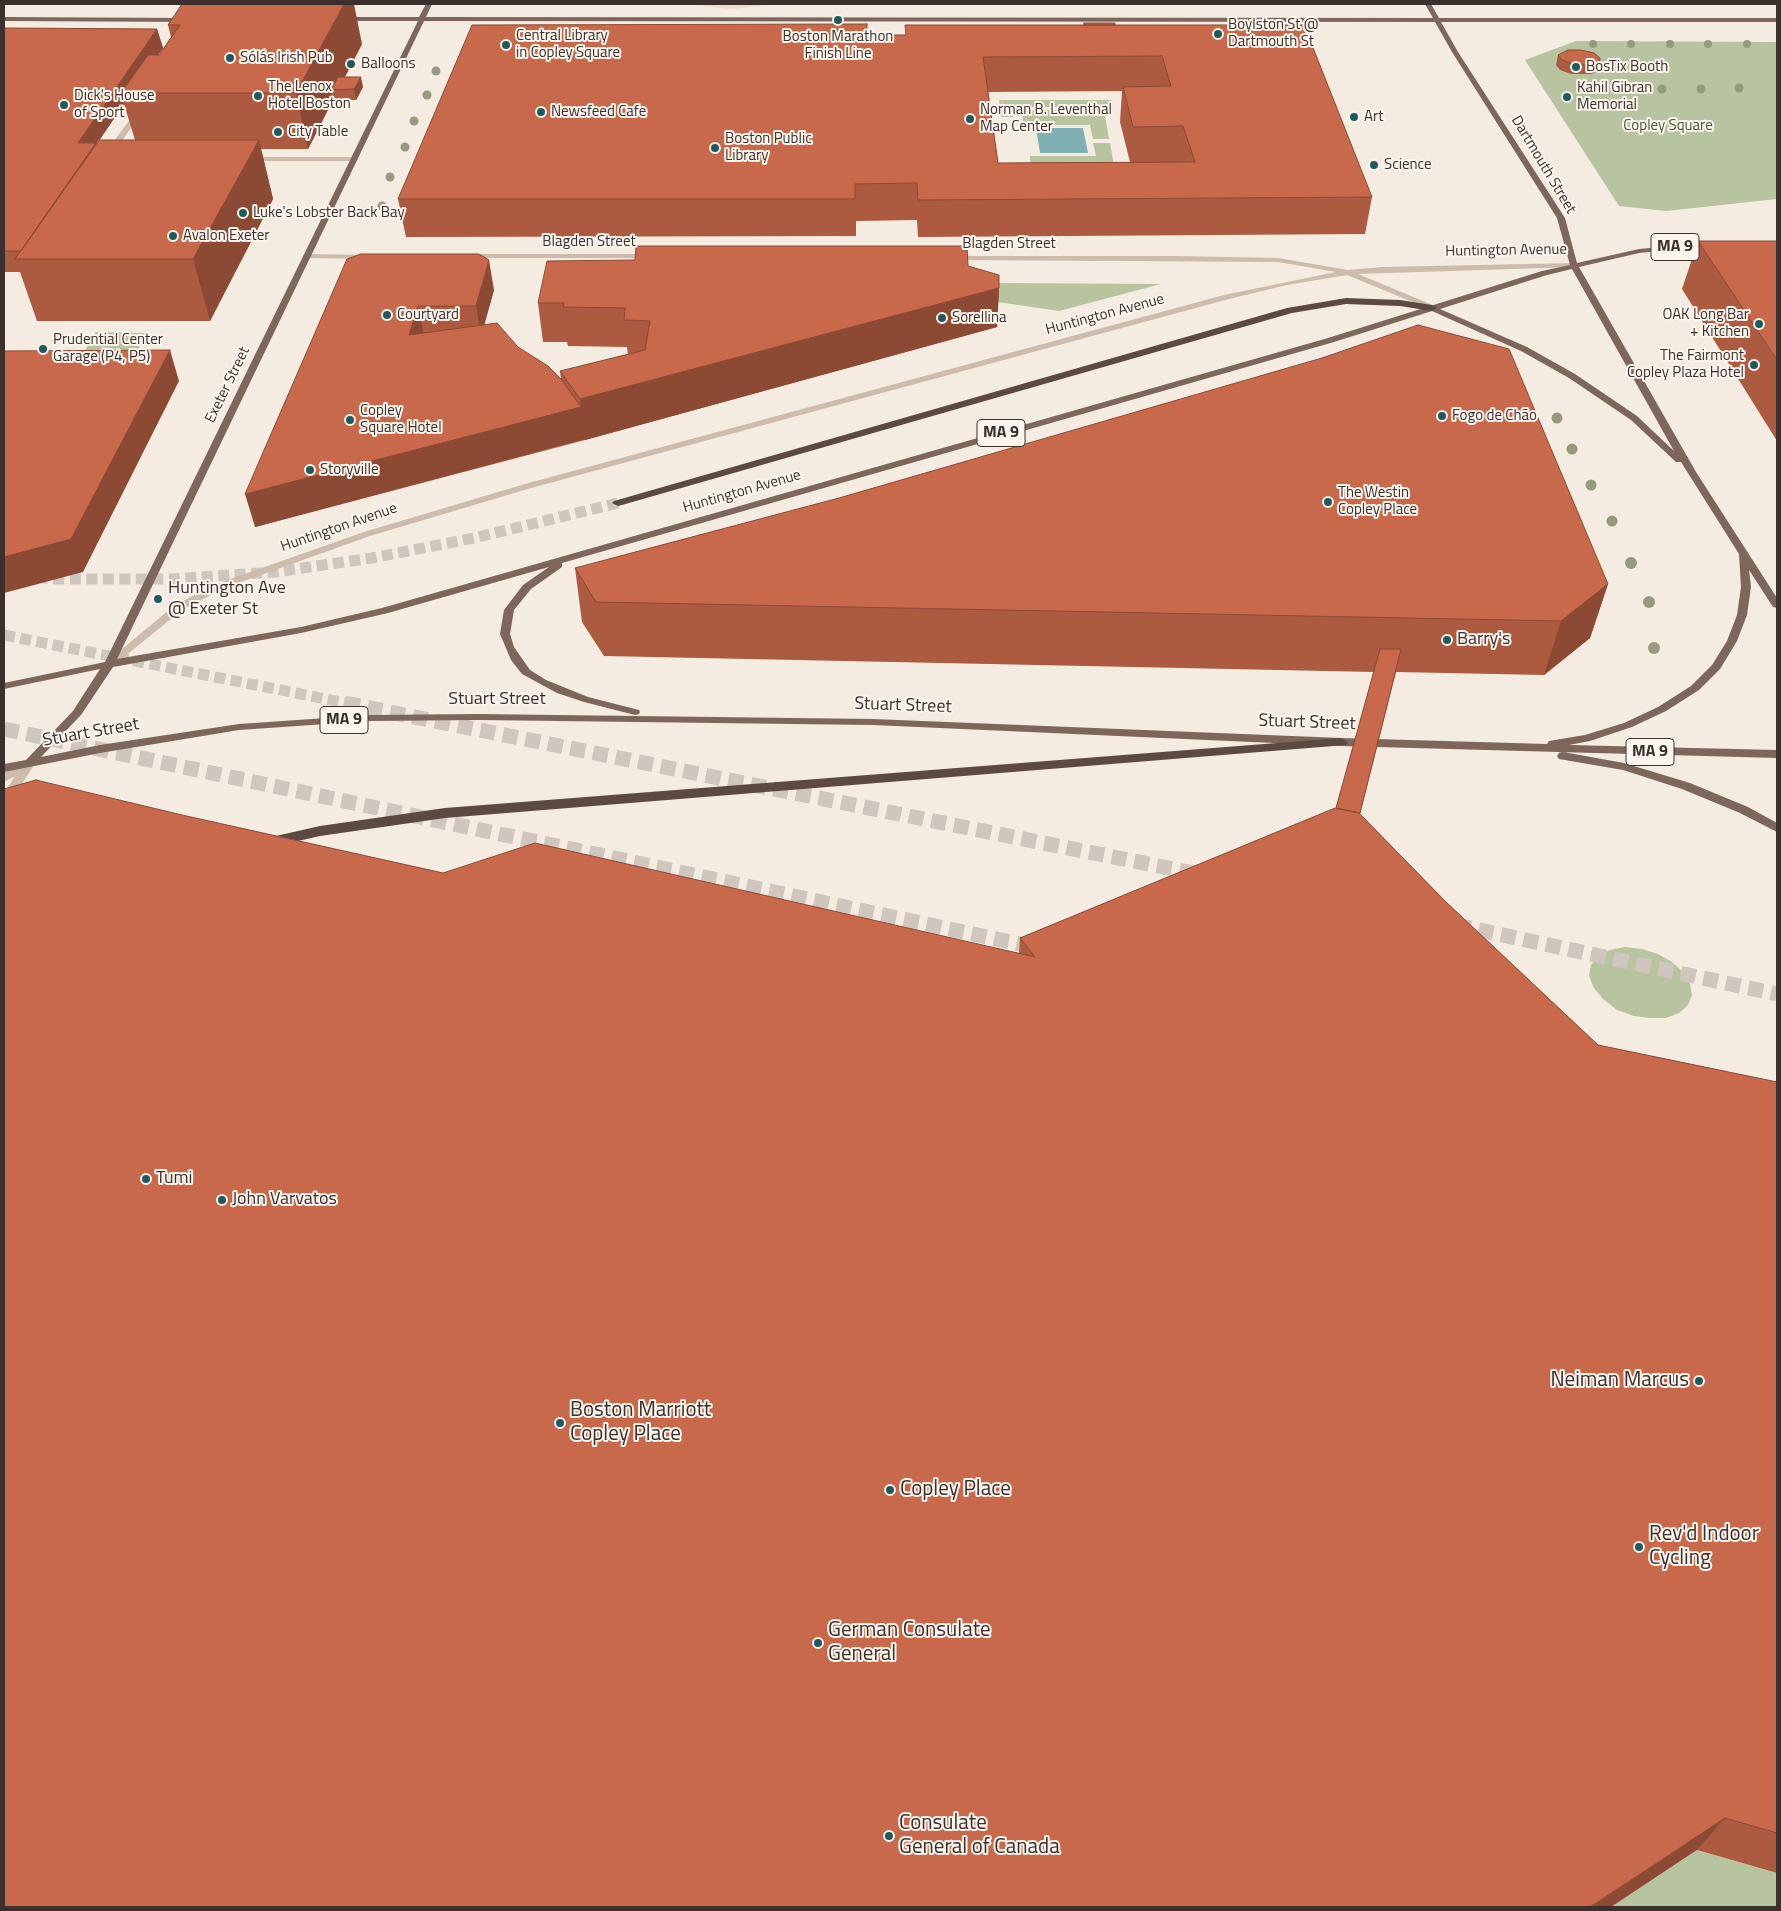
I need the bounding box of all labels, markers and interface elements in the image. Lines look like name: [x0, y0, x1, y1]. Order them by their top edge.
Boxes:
marker: Boston Marathon Finish Line: [832, 14, 844, 26]
place label: Boylston St @ Dartmouth St: [1228, 16, 1318, 51]
place label: Central Library in Copley Square: [516, 27, 620, 62]
place label: Boston Marathon Finish Line: [783, 28, 893, 63]
marker: Boylston St @ Dartmouth St: [1212, 28, 1224, 40]
marker: Central Library in Copley Square: [500, 39, 512, 51]
place label: Sólás Irish Pub: [240, 49, 333, 67]
marker: Sólás Irish Pub: [224, 52, 236, 64]
place label: Balloons: [361, 55, 416, 73]
marker: Balloons: [345, 58, 357, 70]
place label: BosTix Booth: [1586, 58, 1668, 76]
marker: BosTix Booth: [1570, 61, 1582, 73]
place label: The Lenox Hotel Boston: [268, 78, 351, 113]
place label: Kahil Gibran Memorial: [1577, 79, 1652, 114]
place label: Dick's House of Sport: [74, 87, 154, 122]
marker: The Lenox Hotel Boston: [252, 90, 264, 102]
marker: Kahil Gibran Memorial: [1561, 91, 1573, 103]
marker: Dick's House of Sport: [58, 99, 70, 111]
place label: Norman B. Leventhal Map Center: [980, 101, 1112, 136]
place label: Newsfeed Cafe: [551, 103, 646, 121]
marker: Newsfeed Cafe: [535, 106, 547, 118]
place label: Art: [1364, 108, 1383, 126]
marker: Art: [1348, 111, 1360, 123]
marker: Norman B. Leventhal Map Center: [964, 113, 976, 125]
street label: Dartmouth Street: [1507, 113, 1579, 217]
park label: Copley Square: [1623, 117, 1713, 135]
place label: City Table: [288, 123, 348, 141]
marker: City Table: [272, 126, 284, 138]
place label: Boston Public Library: [725, 130, 812, 165]
marker: Boston Public Library: [709, 142, 721, 154]
place label: Science: [1384, 156, 1432, 174]
marker: Science: [1368, 159, 1380, 171]
place label: Luke's Lobster Back Bay: [253, 204, 405, 222]
marker: Luke's Lobster Back Bay: [237, 207, 249, 219]
place label: Avalon Exeter: [183, 227, 269, 245]
marker: Avalon Exeter: [167, 230, 179, 242]
street label: Blagden Street: [542, 233, 636, 251]
road number: MA 9: [1651, 233, 1699, 260]
street label: Blagden Street: [962, 235, 1056, 253]
street label: Huntington Avenue: [1445, 241, 1567, 261]
street label: Huntington Avenue: [1044, 291, 1166, 339]
place label: Courtyard: [397, 306, 459, 324]
place label: OAK Long Bar + Kitchen: [1662, 306, 1749, 341]
marker: Courtyard: [381, 309, 393, 321]
place label: Sorellina: [952, 309, 1006, 327]
marker: Sorellina: [936, 312, 948, 324]
marker: OAK Long Bar + Kitchen: [1753, 318, 1765, 330]
place label: Prudential Center Garage (P4, P5): [53, 331, 163, 366]
marker: Prudential Center Garage (P4, P5): [37, 343, 49, 355]
street label: Exeter Street: [202, 344, 254, 426]
place label: The Fairmont Copley Plaza Hotel: [1627, 347, 1744, 382]
marker: The Fairmont Copley Plaza Hotel: [1748, 359, 1760, 371]
place label: Copley Square Hotel: [360, 402, 442, 437]
place label: Fogo de Chão: [1452, 407, 1537, 425]
marker: Fogo de Chão: [1436, 410, 1448, 422]
marker: Copley Square Hotel: [344, 414, 356, 426]
road number: MA 9: [977, 419, 1025, 446]
place label: Storyville: [320, 461, 379, 479]
marker: Storyville: [304, 464, 316, 476]
street label: Huntington Avenue: [681, 467, 803, 517]
place label: The Westin Copley Place: [1338, 484, 1417, 519]
marker: The Westin Copley Place: [1322, 496, 1334, 508]
street label: Huntington Avenue: [278, 500, 400, 556]
place label: Huntington Ave @ Exeter St: [168, 578, 286, 620]
marker: Huntington Ave @ Exeter St: [152, 593, 164, 605]
place label: Barry's: [1457, 629, 1510, 651]
marker: Barry's: [1441, 634, 1453, 646]
street label: Stuart Street: [448, 689, 546, 711]
street label: Stuart Street: [854, 694, 952, 718]
road number: MA 9: [320, 706, 368, 734]
street label: Stuart Street: [1258, 711, 1356, 735]
street label: Stuart Street: [41, 714, 141, 752]
road number: MA 9: [1626, 739, 1674, 766]
place label: Tumi: [156, 1168, 192, 1190]
marker: Tumi: [140, 1173, 152, 1185]
place label: John Varvatos: [232, 1189, 337, 1211]
marker: John Varvatos: [216, 1194, 228, 1206]
place label: Neiman Marcus: [1550, 1368, 1689, 1394]
marker: Neiman Marcus: [1693, 1375, 1705, 1387]
place label: Boston Marriott Copley Place: [570, 1398, 711, 1448]
marker: Boston Marriott Copley Place: [554, 1417, 566, 1429]
place label: Copley Place: [900, 1477, 1011, 1503]
marker: Copley Place: [884, 1484, 896, 1496]
place label: Rev'd Indoor Cycling: [1649, 1522, 1759, 1572]
marker: Rev'd Indoor Cycling: [1633, 1541, 1645, 1553]
place label: German Consulate General: [828, 1618, 991, 1668]
marker: German Consulate General: [812, 1637, 824, 1649]
place label: Consulate General of Canada: [899, 1811, 1060, 1861]
marker: Consulate General of Canada: [883, 1830, 895, 1842]

